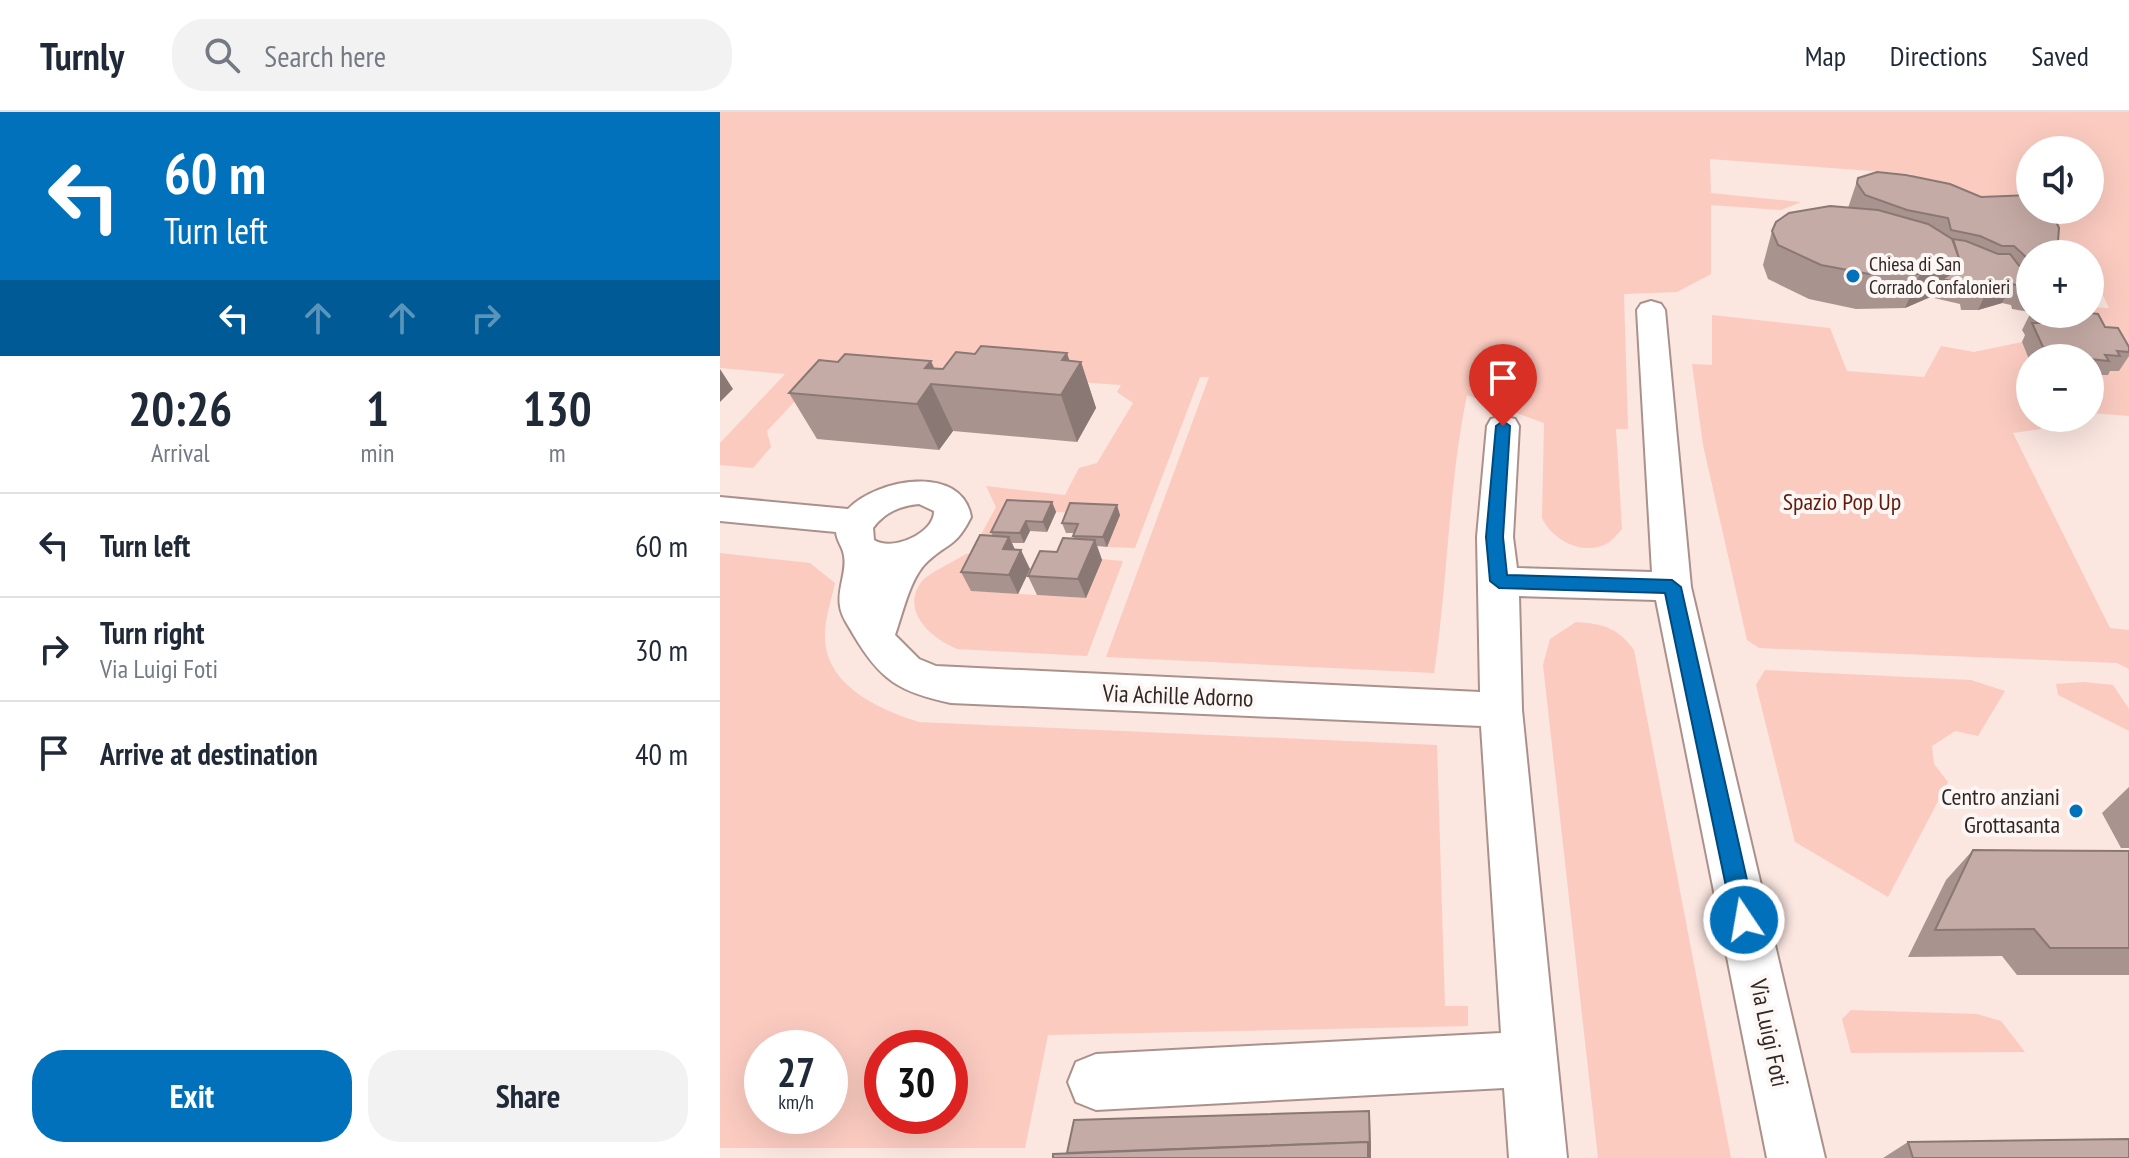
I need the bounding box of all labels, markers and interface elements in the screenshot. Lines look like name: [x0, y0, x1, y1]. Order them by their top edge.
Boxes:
search box: [172, 19, 732, 91]
text: Turnly: [40, 31, 124, 80]
icon: search: [200, 33, 244, 77]
text: Search here: [264, 36, 386, 75]
text: Map: [1805, 37, 1846, 74]
text: Directions: [1890, 37, 1987, 74]
text: Saved: [2031, 37, 2089, 74]
map controls: [2016, 136, 2104, 432]
button: sound: [2016, 136, 2104, 224]
text: 60 m: [164, 137, 266, 209]
icon: left: [32, 144, 136, 248]
text: Turn left: [164, 207, 268, 254]
button: +: [2016, 240, 2104, 328]
place label: Chiesa di San Corrado Confalonieri: [1869, 251, 2010, 300]
marker: Chiesa di San Corrado Confalonieri: [1844, 267, 1862, 285]
icon: left: [212, 296, 256, 340]
icon: ahead: [296, 296, 340, 340]
icon: ahead: [380, 296, 424, 340]
icon: right: [464, 296, 508, 340]
pin: [1469, 344, 1537, 426]
button: −: [2016, 344, 2104, 432]
icon: arrive: [1481, 356, 1525, 400]
text: 20:26: [128, 377, 232, 439]
text: 1: [366, 377, 389, 439]
text: 130: [523, 377, 592, 439]
text: Arrival: [151, 436, 210, 469]
text: min: [360, 436, 394, 469]
text: m: [549, 436, 566, 469]
park label: Spazio Pop Up: [1783, 486, 1901, 517]
icon: left: [32, 523, 76, 567]
text: Turn left: [100, 526, 190, 565]
text: 60 m: [635, 526, 688, 565]
text: Turn right: [100, 613, 204, 652]
icon: right: [32, 627, 76, 671]
text: 30 m: [635, 630, 688, 669]
text: Via Luigi Foti: [100, 652, 218, 685]
street label: Via Achille Adorno: [1101, 677, 1254, 714]
icon: arrive: [32, 731, 76, 775]
text: Arrive at destination: [100, 734, 318, 773]
text: 40 m: [635, 734, 688, 773]
place label: Centro anziani Grottasanta: [1941, 781, 2060, 840]
marker: Centro anziani Grottasanta: [2067, 802, 2085, 820]
position arrow: [1702, 878, 1786, 962]
street label: Via Luigi Foti: [1743, 975, 1796, 1089]
speed limit sign: 30: [864, 1030, 968, 1134]
text: 27: [777, 1046, 815, 1098]
button: Exit: [32, 1050, 352, 1142]
button: Share: [368, 1050, 688, 1142]
text: km/h: [778, 1089, 814, 1115]

